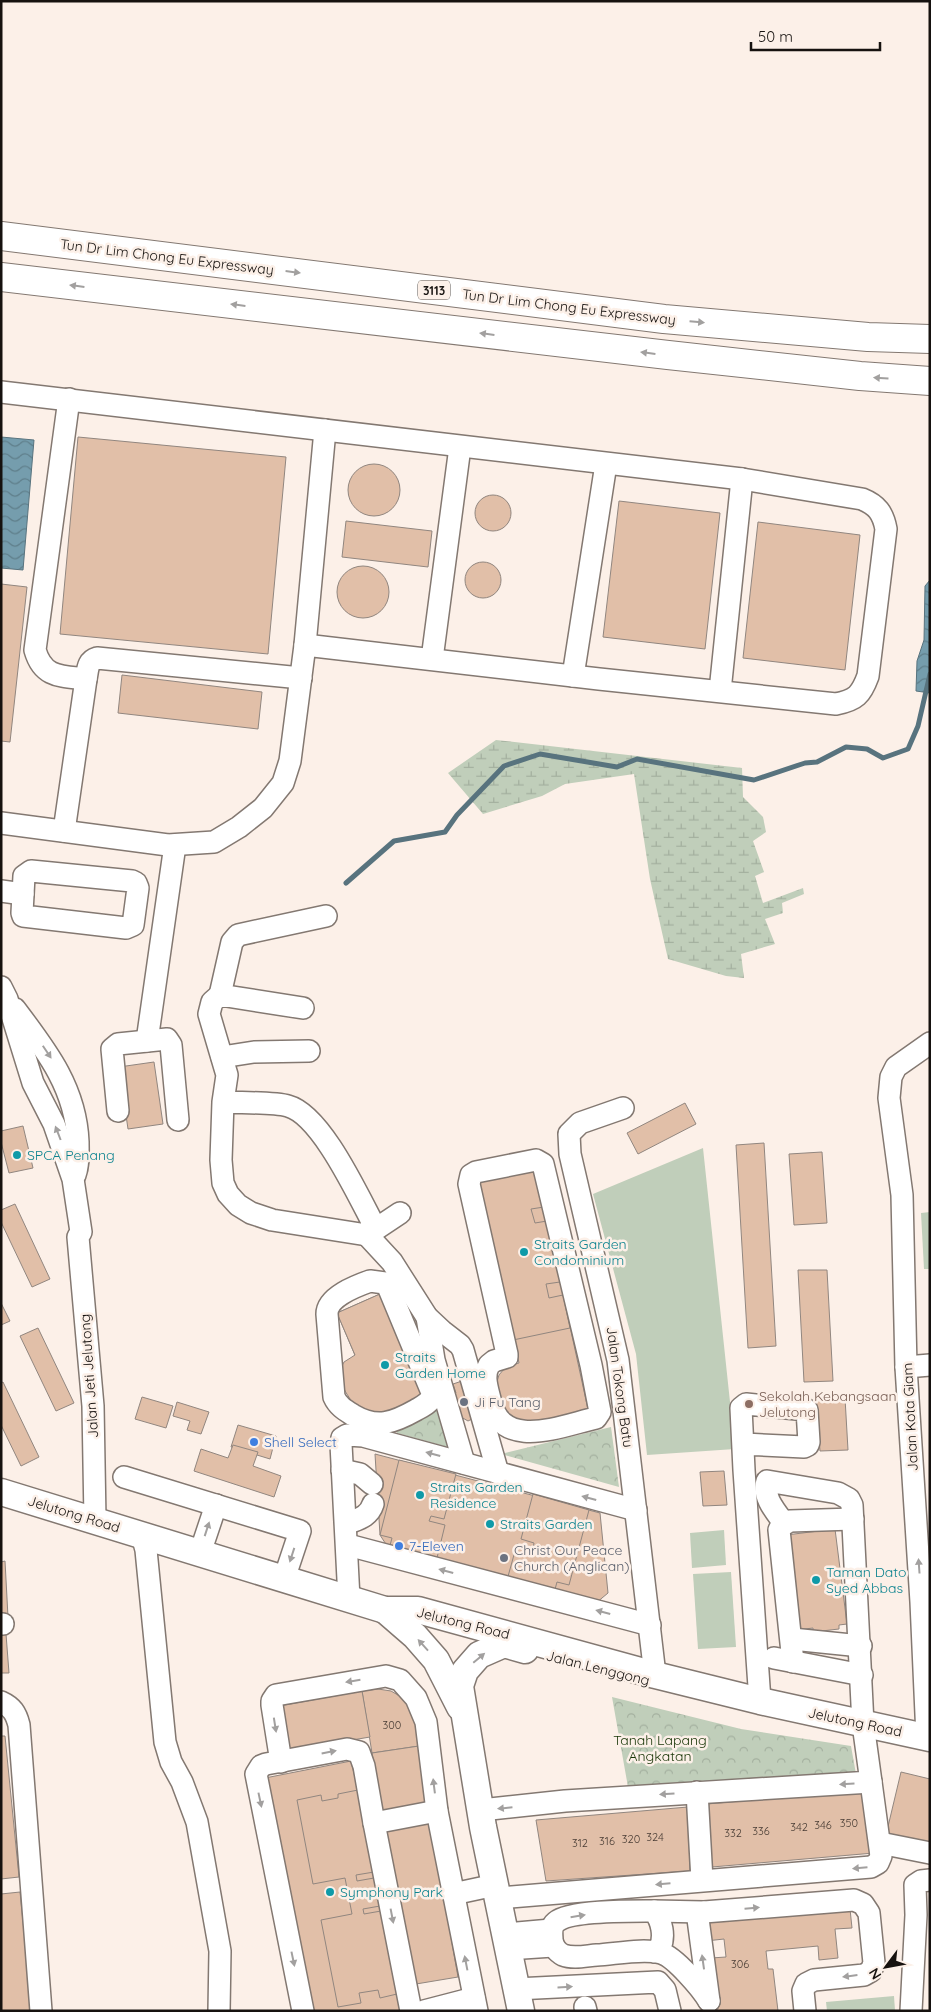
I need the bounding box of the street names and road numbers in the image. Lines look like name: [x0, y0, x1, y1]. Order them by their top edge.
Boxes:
street label: Tun Dr Lim Chong Eu Expressway: [59, 235, 275, 279]
road number: 3113: [418, 280, 450, 300]
street label: Tun Dr Lim Chong Eu Expressway: [461, 285, 677, 329]
street label: Jalan Jeti Jelutong: [76, 1313, 102, 1439]
street label: Jalan Tokong Batu: [603, 1325, 637, 1449]
street label: Jalan Kota Giam: [898, 1362, 922, 1472]
street label: Jelutong Road: [26, 1491, 122, 1537]
street label: Jelutong Road: [414, 1603, 512, 1643]
street label: Jalan Lenggong: [544, 1646, 652, 1690]
street label: Jelutong Road: [806, 1703, 904, 1741]

